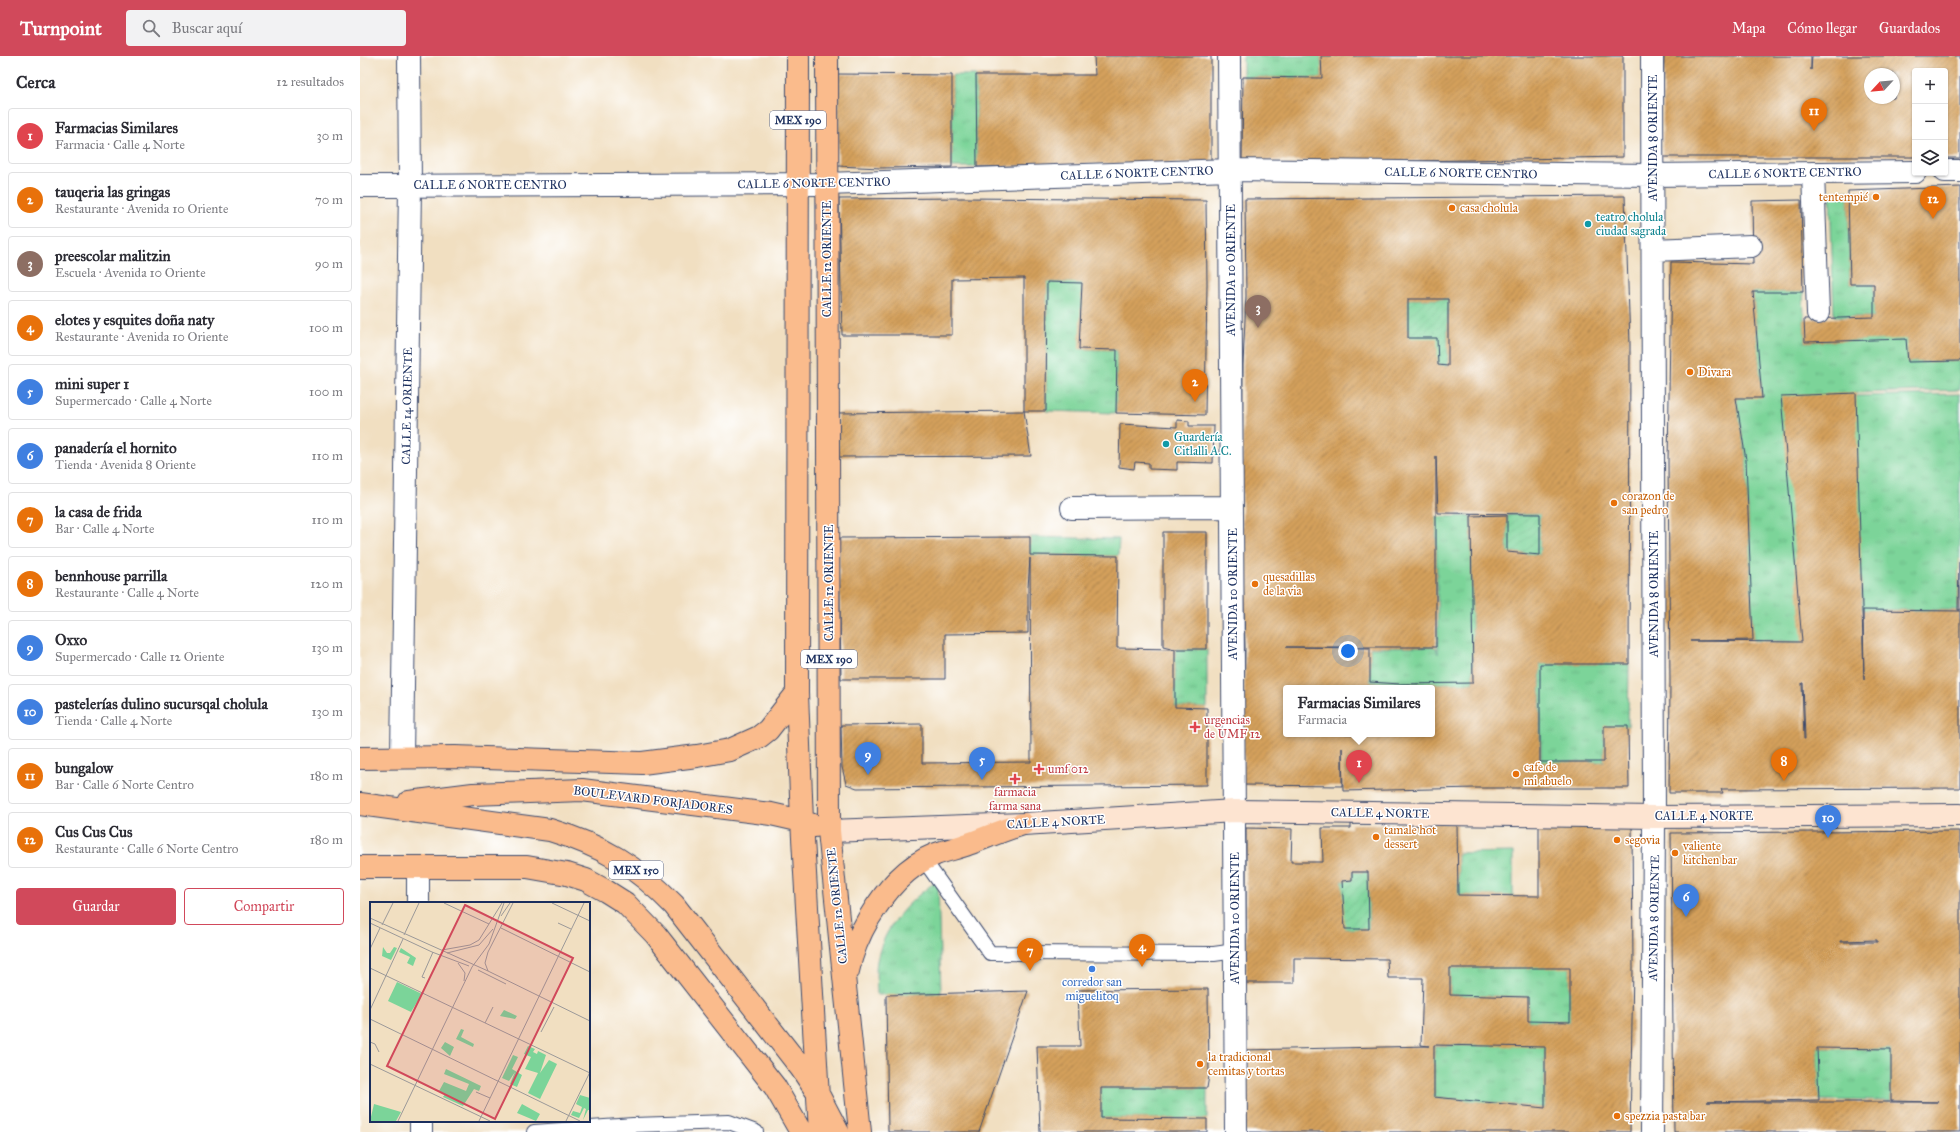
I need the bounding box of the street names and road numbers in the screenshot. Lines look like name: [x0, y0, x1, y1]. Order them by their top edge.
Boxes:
street label: AVENIDA 8 ORIENTE: [1646, 74, 1660, 202]
road number: MEX 190: [770, 111, 826, 129]
street label: CALLE 6 NORTE CENTRO: [1060, 163, 1214, 183]
street label: CALLE 6 NORTE CENTRO: [1384, 165, 1538, 181]
street label: CALLE 6 NORTE CENTRO: [1708, 165, 1862, 181]
street label: CALLE 6 NORTE CENTRO: [737, 175, 891, 191]
street label: CALLE 6 NORTE CENTRO: [413, 178, 567, 192]
street label: CALLE 12 ORIENTE: [820, 200, 834, 317]
street label: AVENIDA 10 ORIENTE: [1224, 204, 1238, 337]
street label: CALLE 14 ORIENTE: [399, 347, 415, 465]
street label: CALLE 12 ORIENTE: [822, 524, 836, 641]
street label: AVENIDA 10 ORIENTE: [1226, 528, 1240, 661]
street label: AVENIDA 8 ORIENTE: [1647, 530, 1661, 658]
road number: MEX 190: [801, 650, 857, 668]
street label: BOULEVARD FORJADORES: [572, 783, 733, 818]
street label: CALLE 4 NORTE: [1331, 805, 1430, 821]
street label: CALLE 4 NORTE: [1655, 809, 1754, 823]
street label: CALLE 4 NORTE: [1006, 812, 1106, 832]
street label: CALLE 12 ORIENTE: [824, 847, 850, 965]
street label: AVENIDA 10 ORIENTE: [1228, 852, 1242, 985]
street label: AVENIDA 8 ORIENTE: [1646, 854, 1662, 982]
road number: MEX 150: [609, 861, 663, 879]

